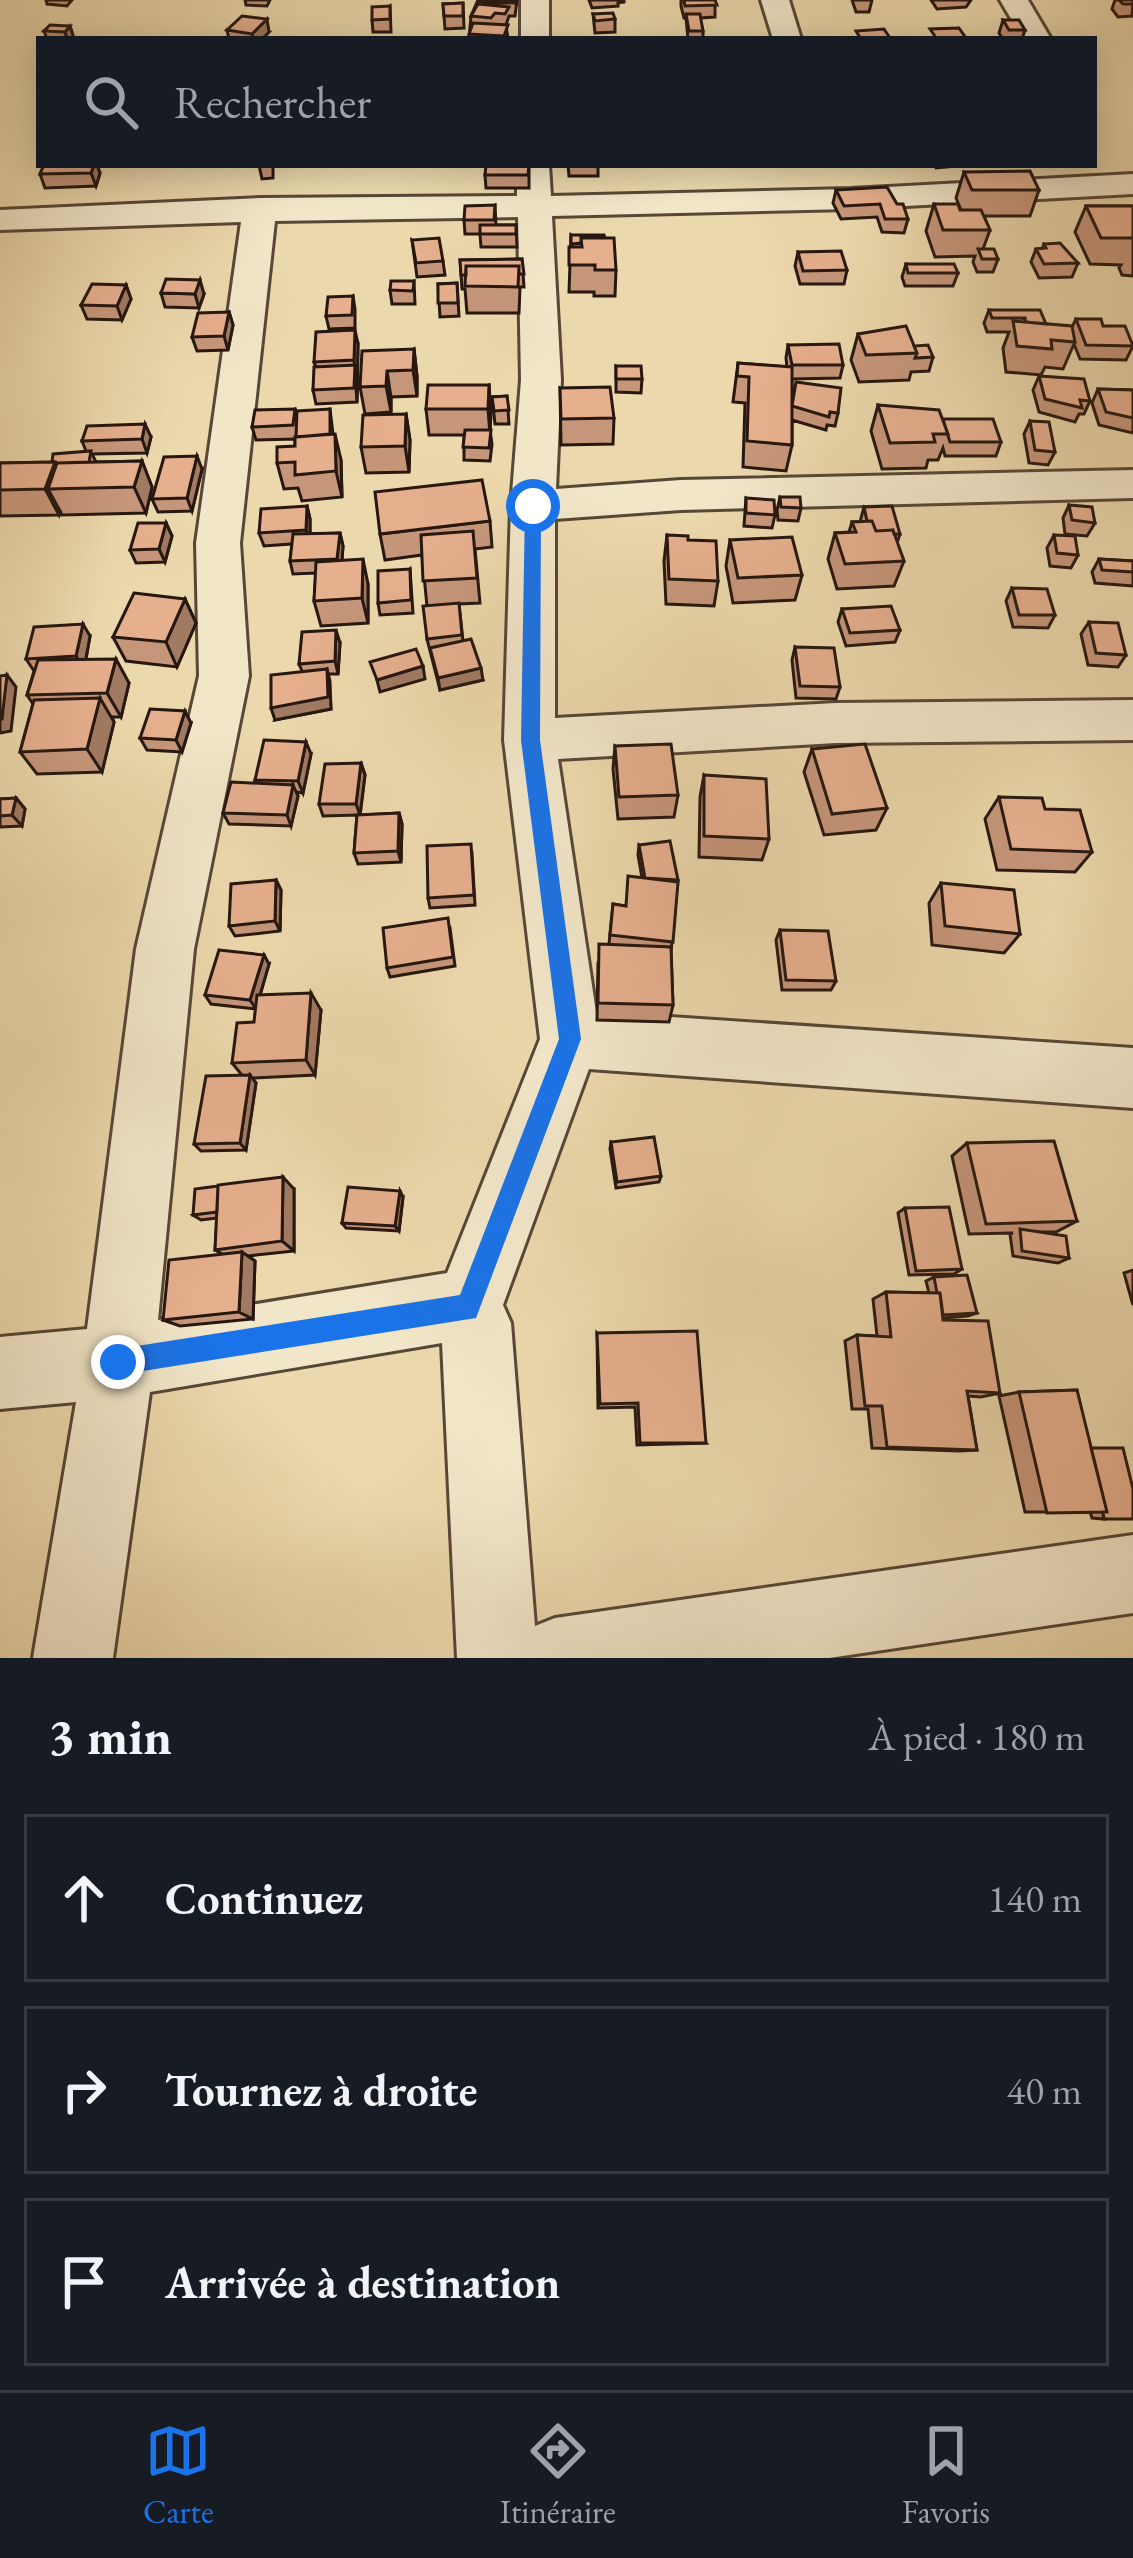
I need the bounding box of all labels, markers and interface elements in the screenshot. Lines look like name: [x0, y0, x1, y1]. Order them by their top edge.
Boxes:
search box: [36, 36, 1097, 168]
icon: search: [78, 69, 144, 135]
text: Rechercher: [174, 73, 371, 131]
route start: [506, 479, 560, 533]
route end: [91, 1335, 145, 1389]
text: 3 min: [48, 1703, 172, 1769]
text: À pied · 180 m: [868, 1711, 1085, 1762]
icon: ahead: [51, 1865, 117, 1931]
text: Continuez: [165, 1869, 363, 1927]
text: 140 m: [988, 1873, 1082, 1924]
icon: right: [51, 2057, 117, 2123]
text: Tournez à droite: [165, 2061, 477, 2119]
text: 40 m: [1006, 2065, 1082, 2116]
icon: arrive: [51, 2249, 117, 2315]
text: Arrivée à destination: [165, 2253, 560, 2311]
tab: Carte: [143, 2418, 214, 2533]
tab: Itinéraire: [500, 2418, 616, 2533]
tab: Favoris: [902, 2418, 990, 2533]

